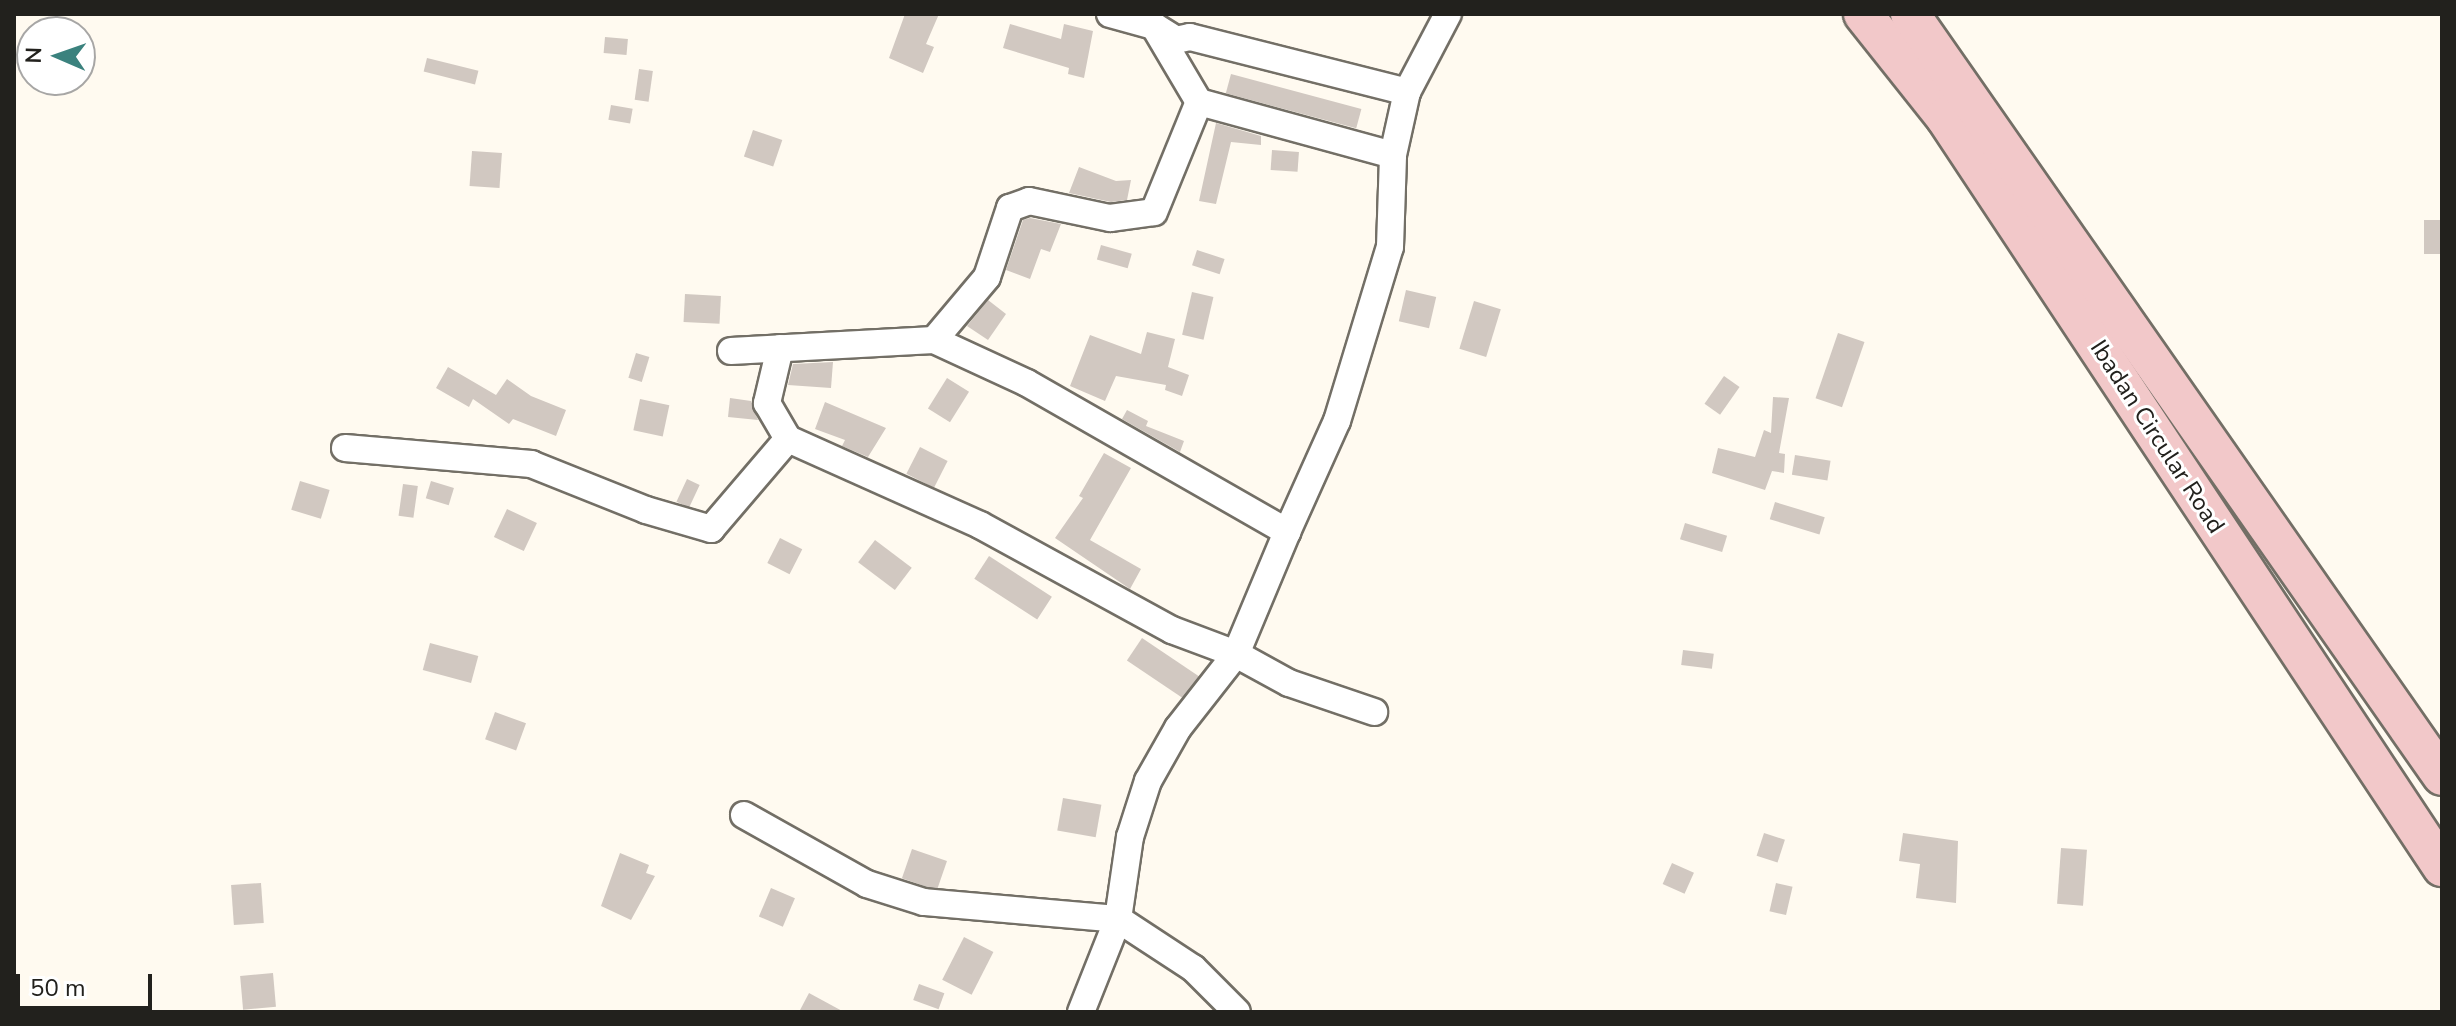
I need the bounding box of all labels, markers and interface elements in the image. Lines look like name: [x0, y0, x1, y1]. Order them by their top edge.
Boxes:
north arrow: [16, 16, 96, 96]
text: N: [19, 46, 49, 64]
street label: Ibadan Circular Road: [2084, 335, 2230, 539]
scale bar: [20, 958, 156, 1008]
text: 50 m: [30, 972, 86, 1004]

